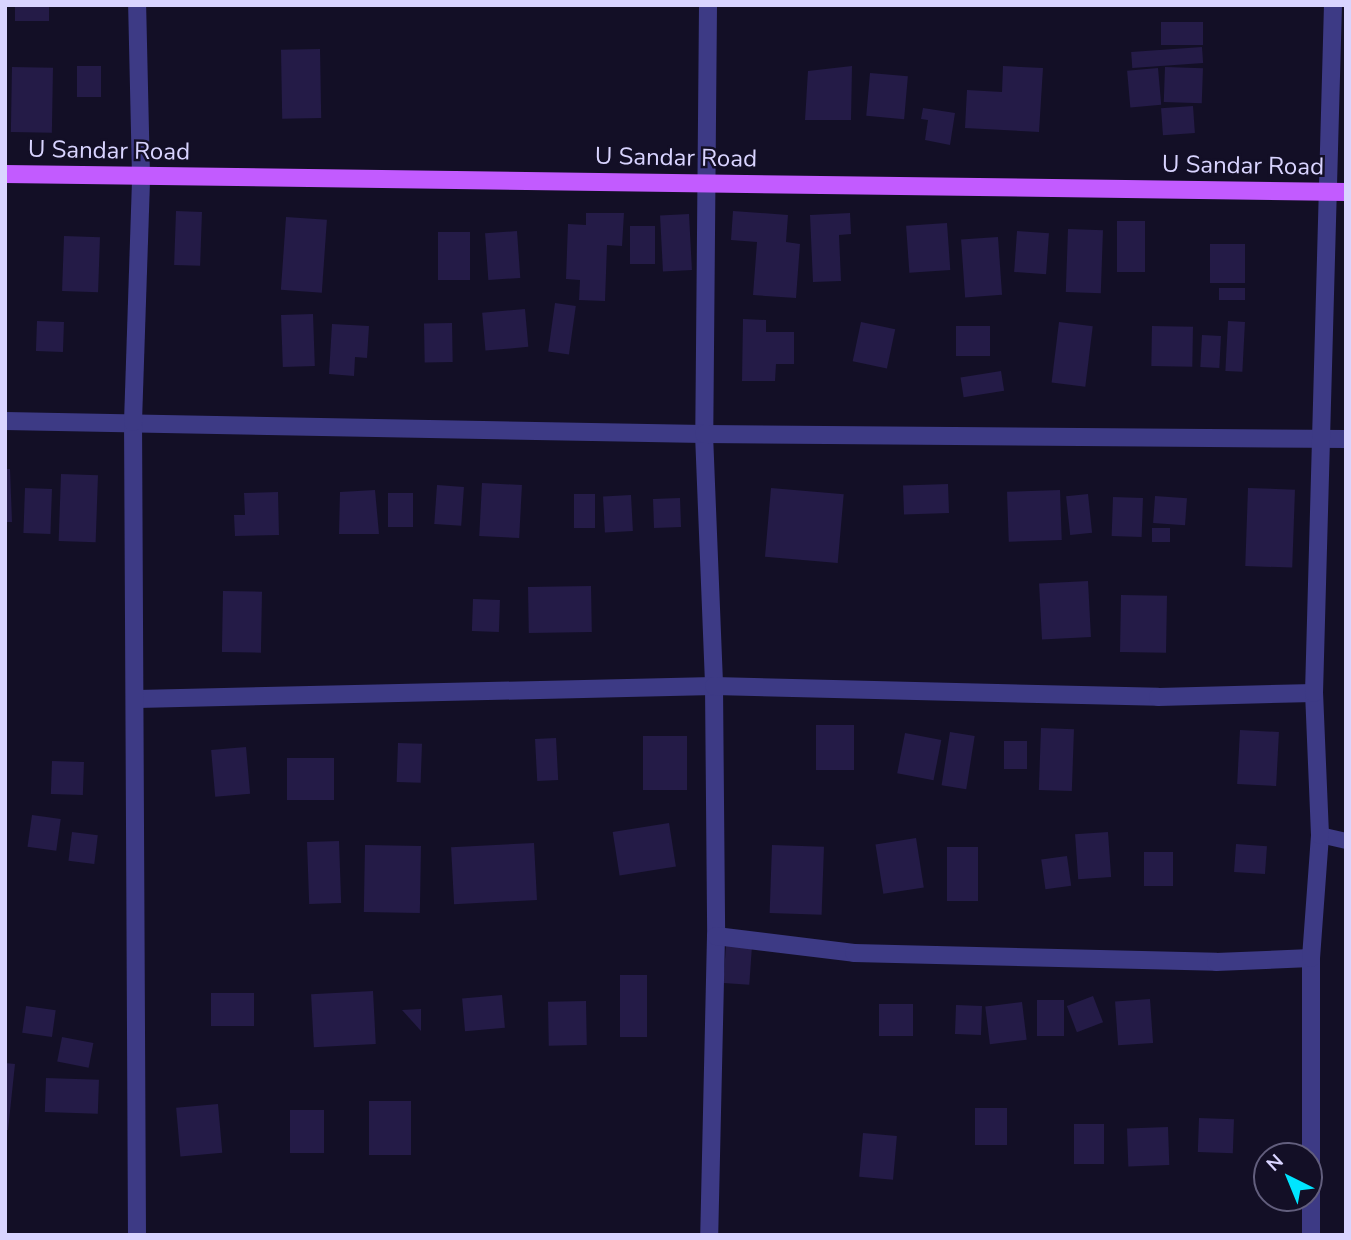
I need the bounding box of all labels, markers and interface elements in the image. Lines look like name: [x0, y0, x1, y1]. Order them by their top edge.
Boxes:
street label: U Sandar Road: [28, 135, 190, 167]
street label: U Sandar Road: [595, 142, 757, 174]
street label: U Sandar Road: [1162, 150, 1324, 182]
north arrow: [1253, 1142, 1323, 1212]
text: N: [1261, 1149, 1289, 1177]

